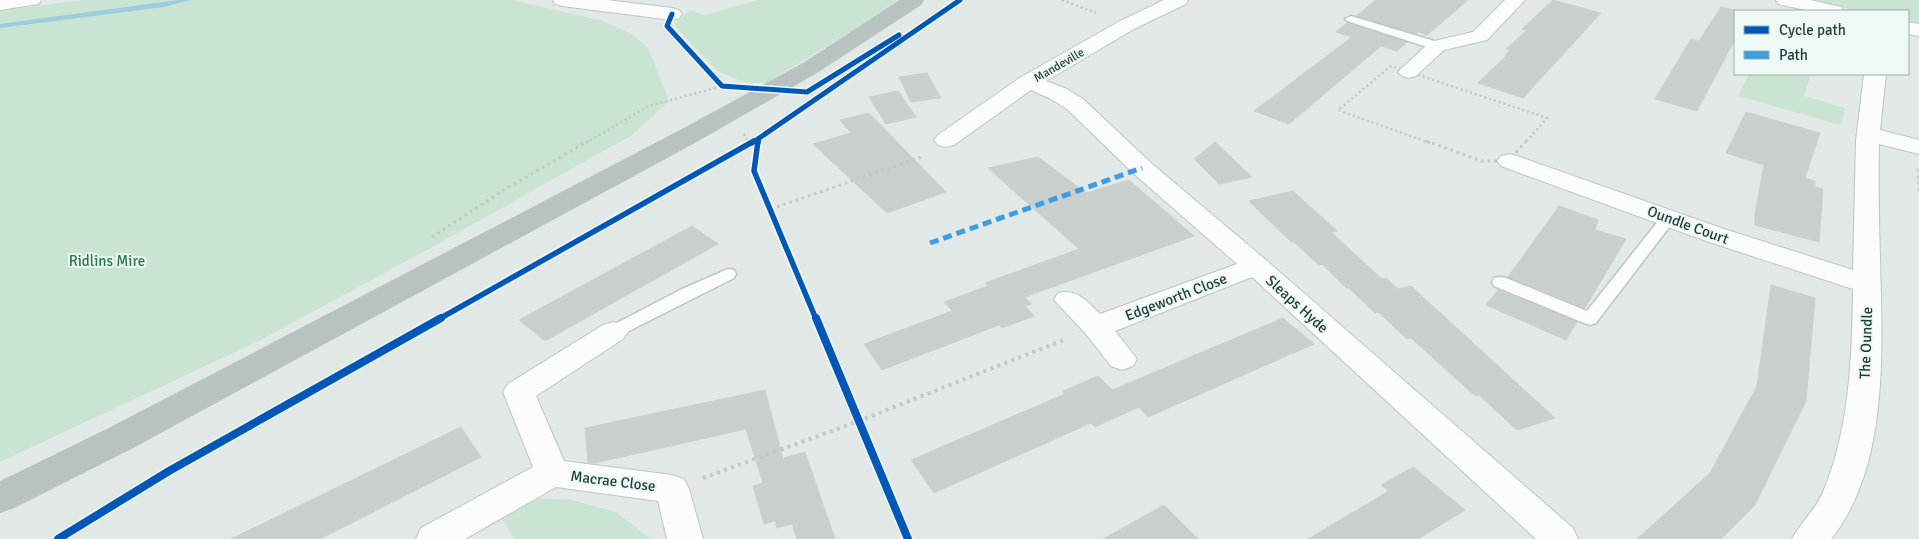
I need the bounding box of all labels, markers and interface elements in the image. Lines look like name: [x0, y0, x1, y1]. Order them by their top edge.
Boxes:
legend: [1734, 10, 1909, 75]
text: Cycle path: [1779, 21, 1846, 39]
street label: Mandeville: [1031, 45, 1087, 86]
text: Path: [1779, 46, 1808, 64]
street label: Oundle Court: [1645, 202, 1731, 248]
park label: Ridlins Mire: [69, 252, 145, 270]
street label: Edgeworth Close: [1123, 269, 1229, 325]
street label: Sleaps Hyde: [1262, 271, 1332, 337]
street label: The Oundle: [1856, 307, 1876, 379]
street label: Macrae Close: [569, 467, 657, 495]

